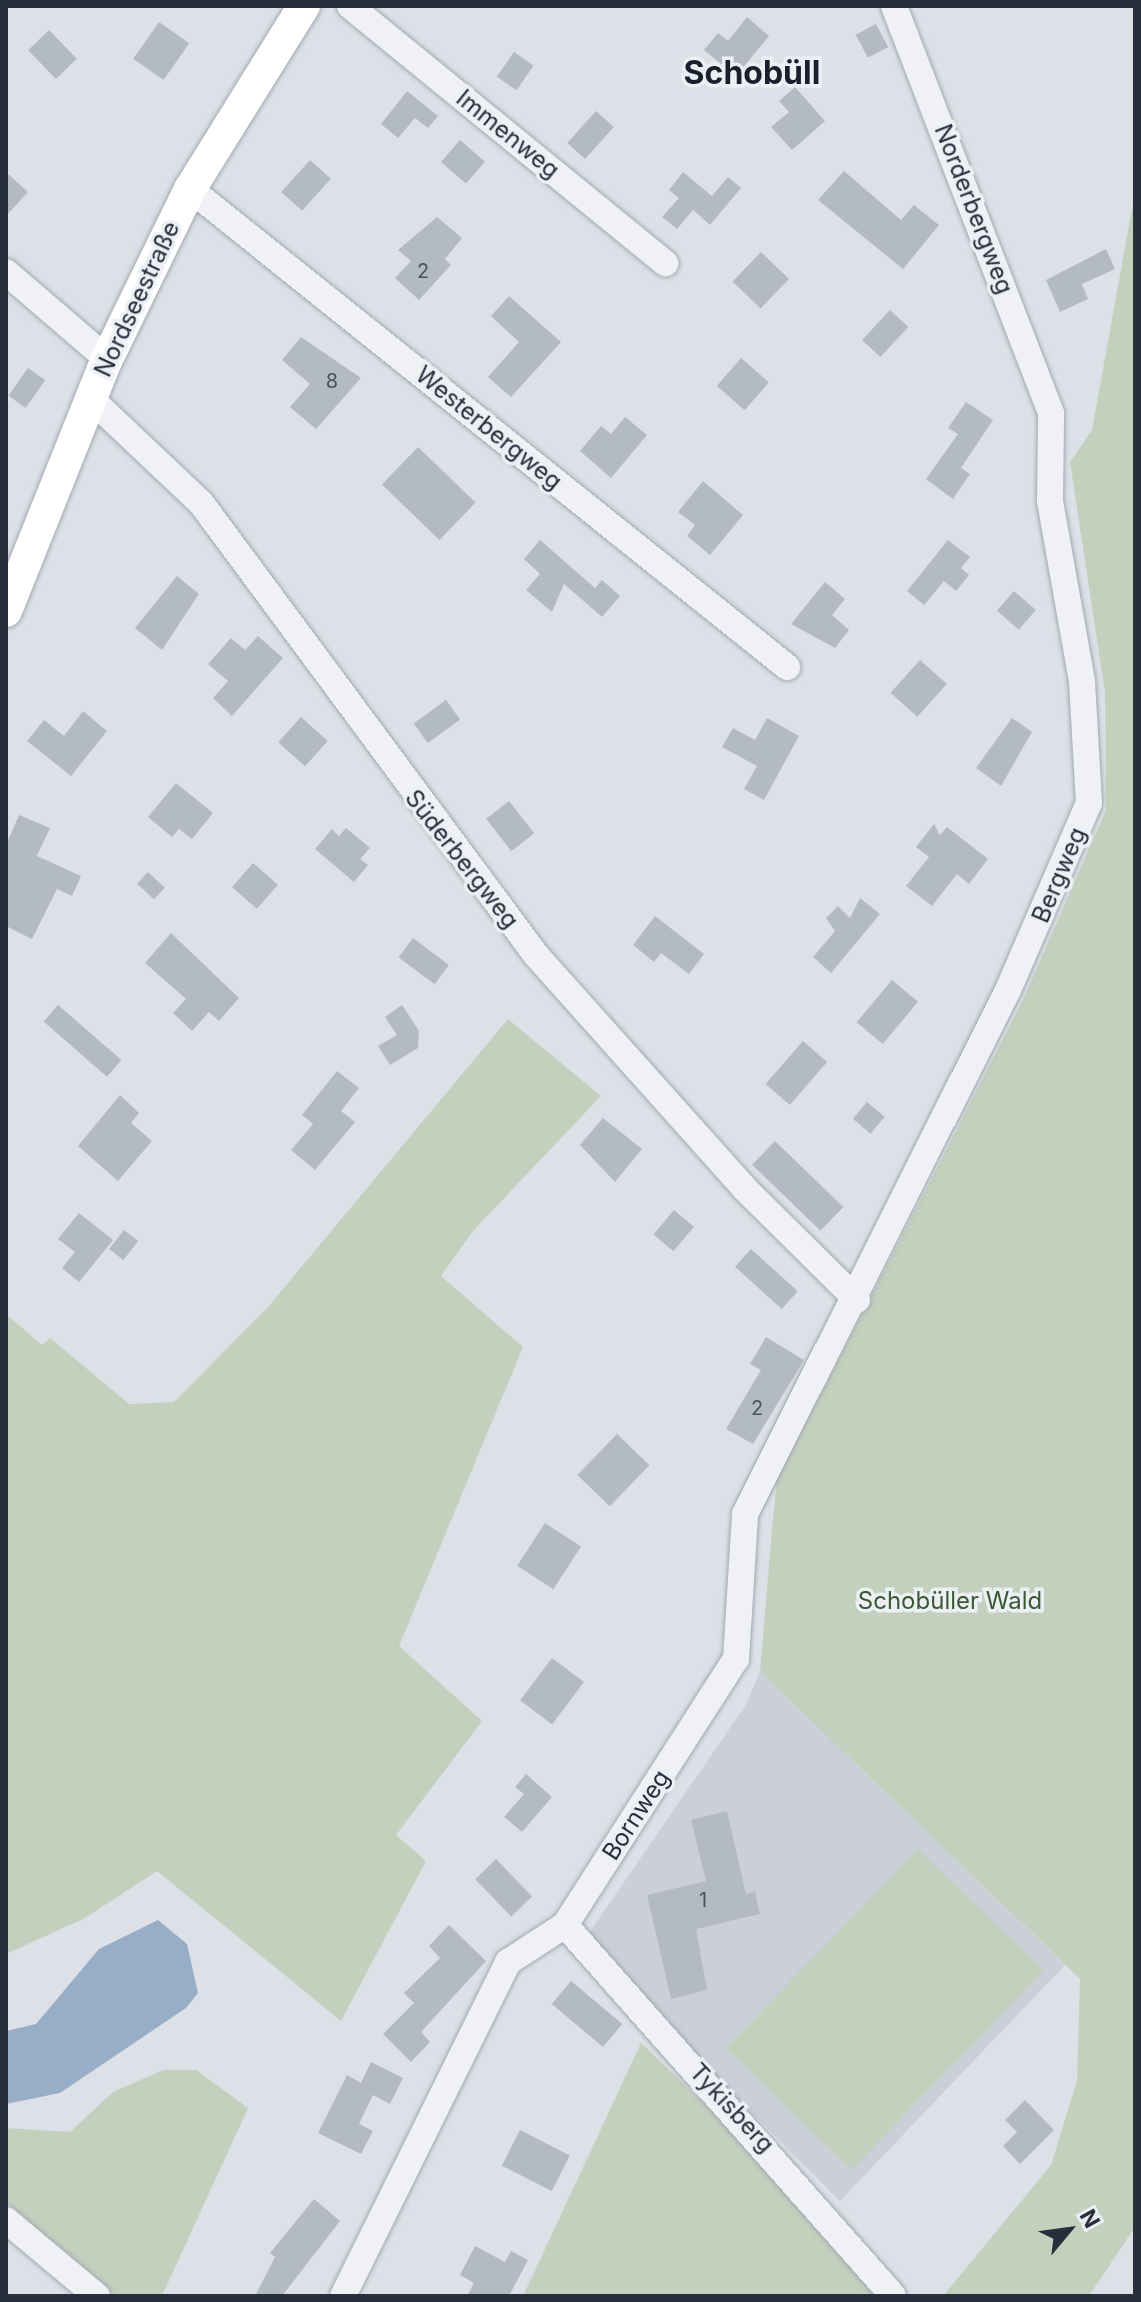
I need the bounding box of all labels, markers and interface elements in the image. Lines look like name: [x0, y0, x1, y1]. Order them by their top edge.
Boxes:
district label: Schobüll: [684, 54, 820, 92]
street label: Immenweg: [451, 84, 565, 184]
street label: Norderbergweg: [928, 120, 1020, 298]
street label: Nordseestraße: [88, 217, 186, 381]
house number: 2: [417, 259, 429, 283]
street label: Westerbergweg: [410, 360, 568, 496]
house number: 8: [326, 369, 338, 393]
street label: Süderbergweg: [399, 784, 525, 934]
street label: Bergweg: [1026, 823, 1092, 927]
house number: 2: [751, 1396, 763, 1420]
park label: Schobüller Wald: [858, 1587, 1042, 1615]
street label: Bornweg: [596, 1765, 676, 1865]
house number: 1: [699, 1888, 707, 1912]
street label: Tykisberg: [684, 2057, 780, 2159]
north arrow: [1029, 2190, 1109, 2270]
text: N: [1075, 2205, 1105, 2232]

